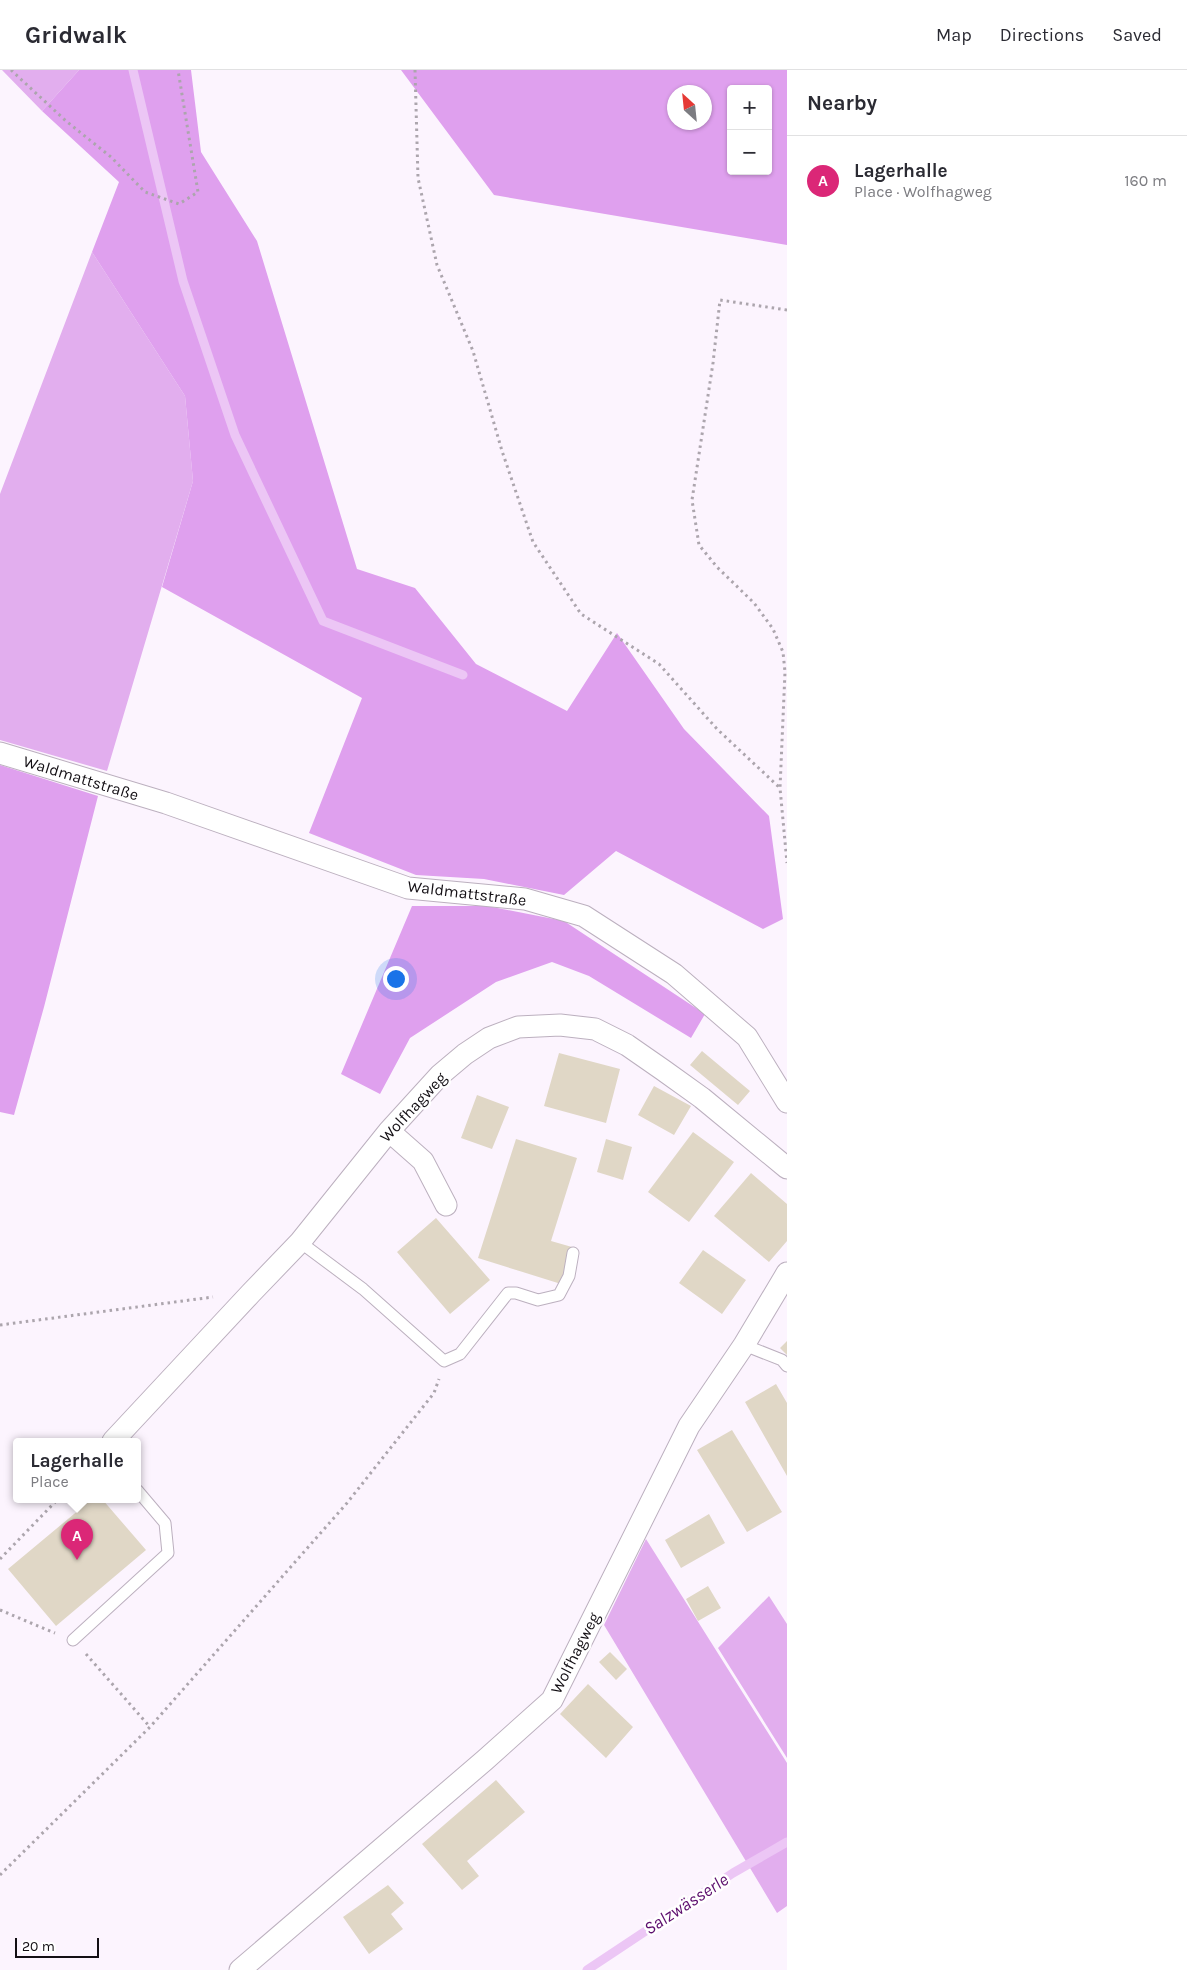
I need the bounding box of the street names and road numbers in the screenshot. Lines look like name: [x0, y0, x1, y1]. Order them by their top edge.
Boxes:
street label: Waldmattstraße: [21, 751, 141, 805]
street label: Waldmattstraße: [407, 876, 527, 910]
street label: Wolfhagweg: [376, 1068, 450, 1146]
street label: Wolfhagweg: [546, 1609, 604, 1697]

